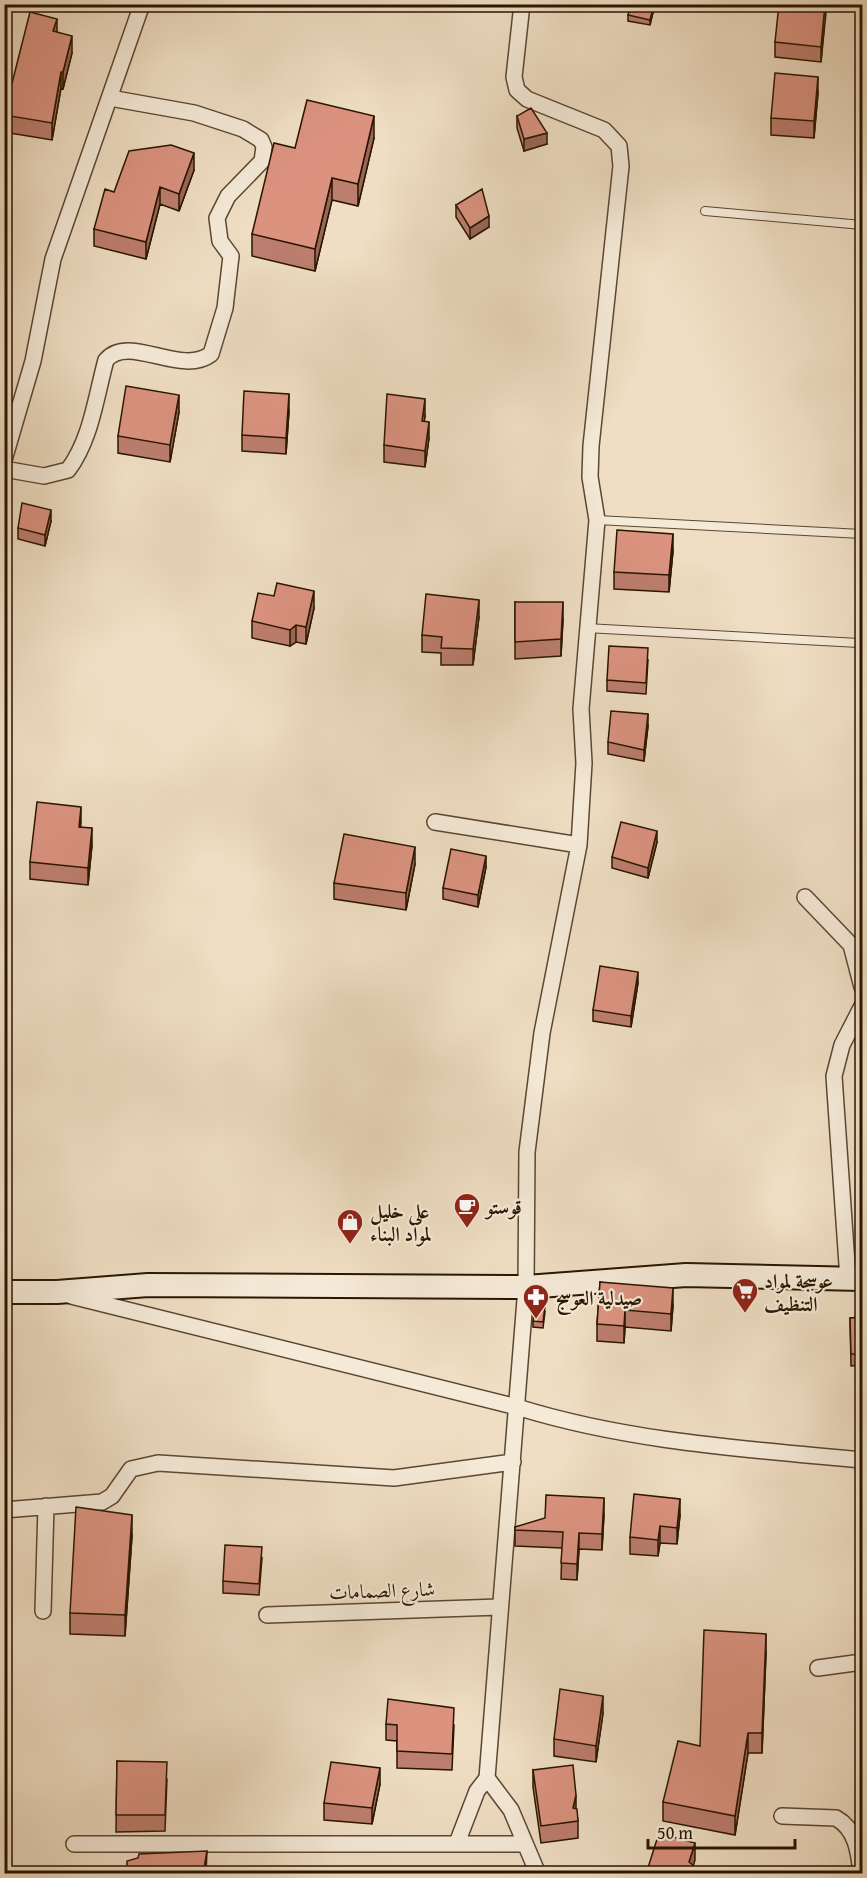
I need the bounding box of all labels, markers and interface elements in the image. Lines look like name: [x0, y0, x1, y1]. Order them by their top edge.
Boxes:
cafe icon: قوستو: [452, 1191, 482, 1229]
place label: قوستو: [484, 1192, 522, 1221]
place label: علي خليل لمواد البناء: [370, 1196, 432, 1248]
shop icon: علي خليل لمواد البناء: [335, 1207, 365, 1245]
place label: عوسجة لمواد التنظيف: [764, 1266, 833, 1318]
supermarket icon: عوسجة لمواد التنظيف: [730, 1276, 760, 1314]
pharmacy icon: صيدلية العوسج: [521, 1282, 551, 1320]
place label: صيدلية العوسج: [556, 1283, 642, 1315]
street label: شارع الصمامات: [328, 1574, 436, 1610]
scale bar: [648, 1812, 795, 1850]
text: 50 m: [657, 1819, 693, 1846]

